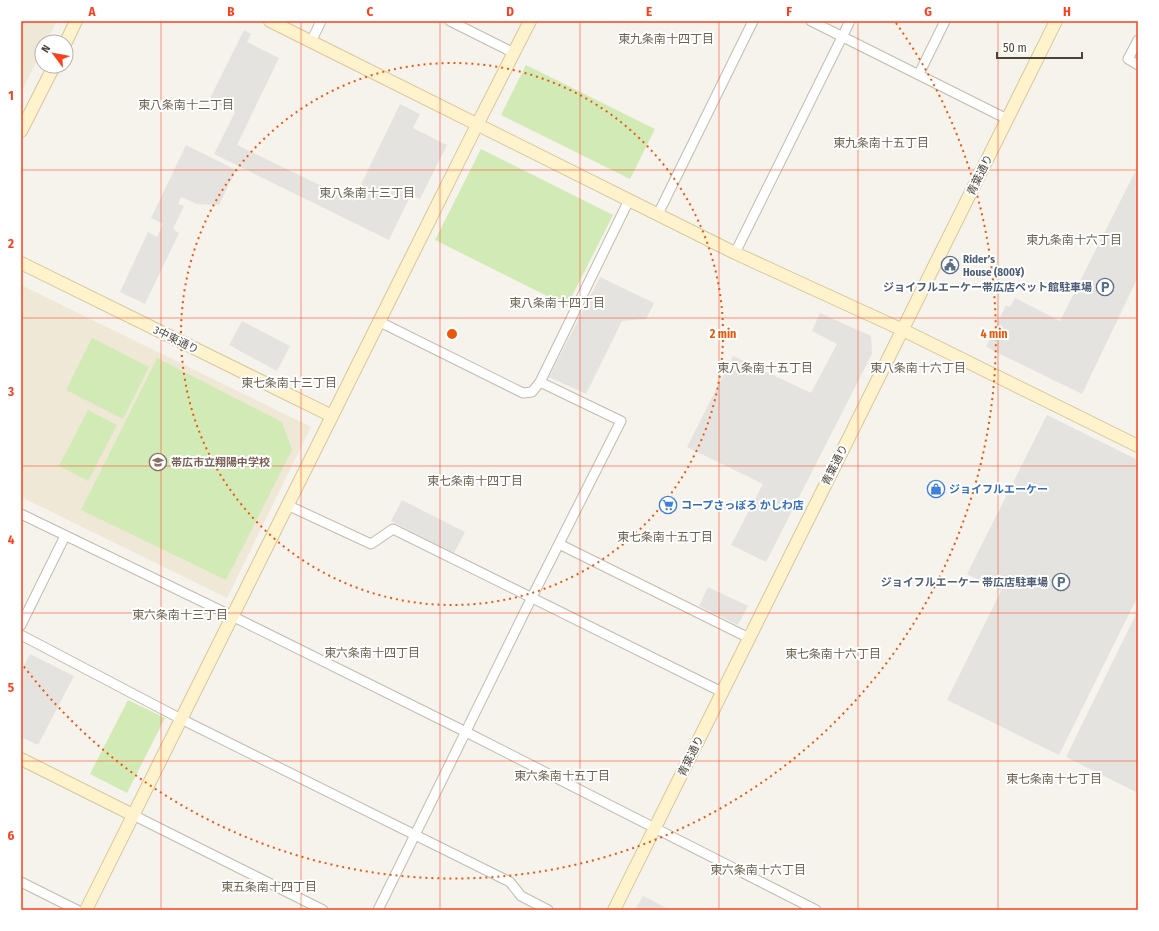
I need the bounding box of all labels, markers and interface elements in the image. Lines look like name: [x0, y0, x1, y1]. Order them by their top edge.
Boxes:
text: A: [87, 4, 96, 19]
text: B: [227, 4, 235, 19]
text: C: [367, 4, 374, 19]
text: D: [506, 4, 514, 19]
text: E: [646, 4, 652, 19]
text: F: [786, 4, 792, 19]
text: G: [924, 4, 932, 19]
text: H: [1063, 4, 1071, 19]
district label: 東九条南十四丁目: [618, 32, 714, 46]
north arrow: [34, 34, 74, 74]
scale bar: [997, 34, 1082, 60]
text: 50 m: [1003, 41, 1027, 55]
text: N: [39, 43, 53, 55]
text: 1: [8, 88, 14, 103]
district label: 東八条南十二丁目: [138, 98, 234, 112]
district label: 東九条南十五丁目: [833, 136, 929, 150]
street label: 青葉通り: [965, 152, 995, 198]
district label: 東八条南十三丁目: [319, 186, 415, 200]
district label: 東九条南十六丁目: [1026, 233, 1122, 247]
text: 2: [7, 236, 14, 251]
place label: Rider’s House (800¥): [963, 253, 1025, 279]
public building icon: Rider’s House (800¥): [940, 255, 960, 275]
parking icon: ジョイフルエーケー帯広店ペット館駐車場: [1095, 277, 1115, 297]
place label: ジョイフルエーケー帯広店ペット館駐車場: [883, 281, 1092, 294]
district label: 東八条南十四丁目: [509, 296, 605, 310]
street label: 3中東通り: [151, 323, 201, 357]
centre of rings: [445, 327, 459, 341]
text: 2 min: [709, 327, 736, 341]
text: 4 min: [980, 327, 1008, 341]
district label: 東八条南十五丁目: [717, 361, 813, 375]
district label: 東八条南十六丁目: [870, 361, 966, 375]
district label: 東七条南十三丁目: [241, 376, 337, 390]
text: 3: [7, 384, 14, 399]
street label: 青葉通り: [819, 442, 851, 488]
school or university icon: 帯広市立翔陽中学校: [148, 452, 168, 472]
place label: 帯広市立翔陽中学校: [171, 456, 270, 469]
district label: 東七条南十四丁目: [427, 474, 523, 488]
shop icon: ジョイフルエーケー: [926, 479, 946, 499]
place label: ジョイフルエーケー: [949, 483, 1048, 496]
supermarket icon: コープさっぽろ かしわ店: [658, 495, 678, 515]
place label: コープさっぽろ かしわ店: [681, 499, 804, 512]
district label: 東七条南十五丁目: [617, 530, 713, 544]
text: 4: [8, 532, 15, 547]
parking icon: ジョイフルエーケー 帯広店駐車場: [1051, 572, 1071, 592]
place label: ジョイフルエーケー 帯広店駐車場: [881, 576, 1048, 589]
district label: 東六条南十三丁目: [132, 608, 228, 622]
district label: 東六条南十四丁目: [324, 646, 420, 660]
district label: 東七条南十六丁目: [785, 647, 881, 661]
text: 5: [8, 680, 14, 695]
street label: 青葉通り: [676, 733, 706, 779]
district label: 東六条南十五丁目: [514, 769, 610, 783]
district label: 東七条南十七丁目: [1006, 772, 1102, 786]
text: 6: [8, 828, 15, 843]
district label: 東六条南十六丁目: [710, 863, 806, 877]
district label: 東五条南十四丁目: [221, 880, 317, 894]

